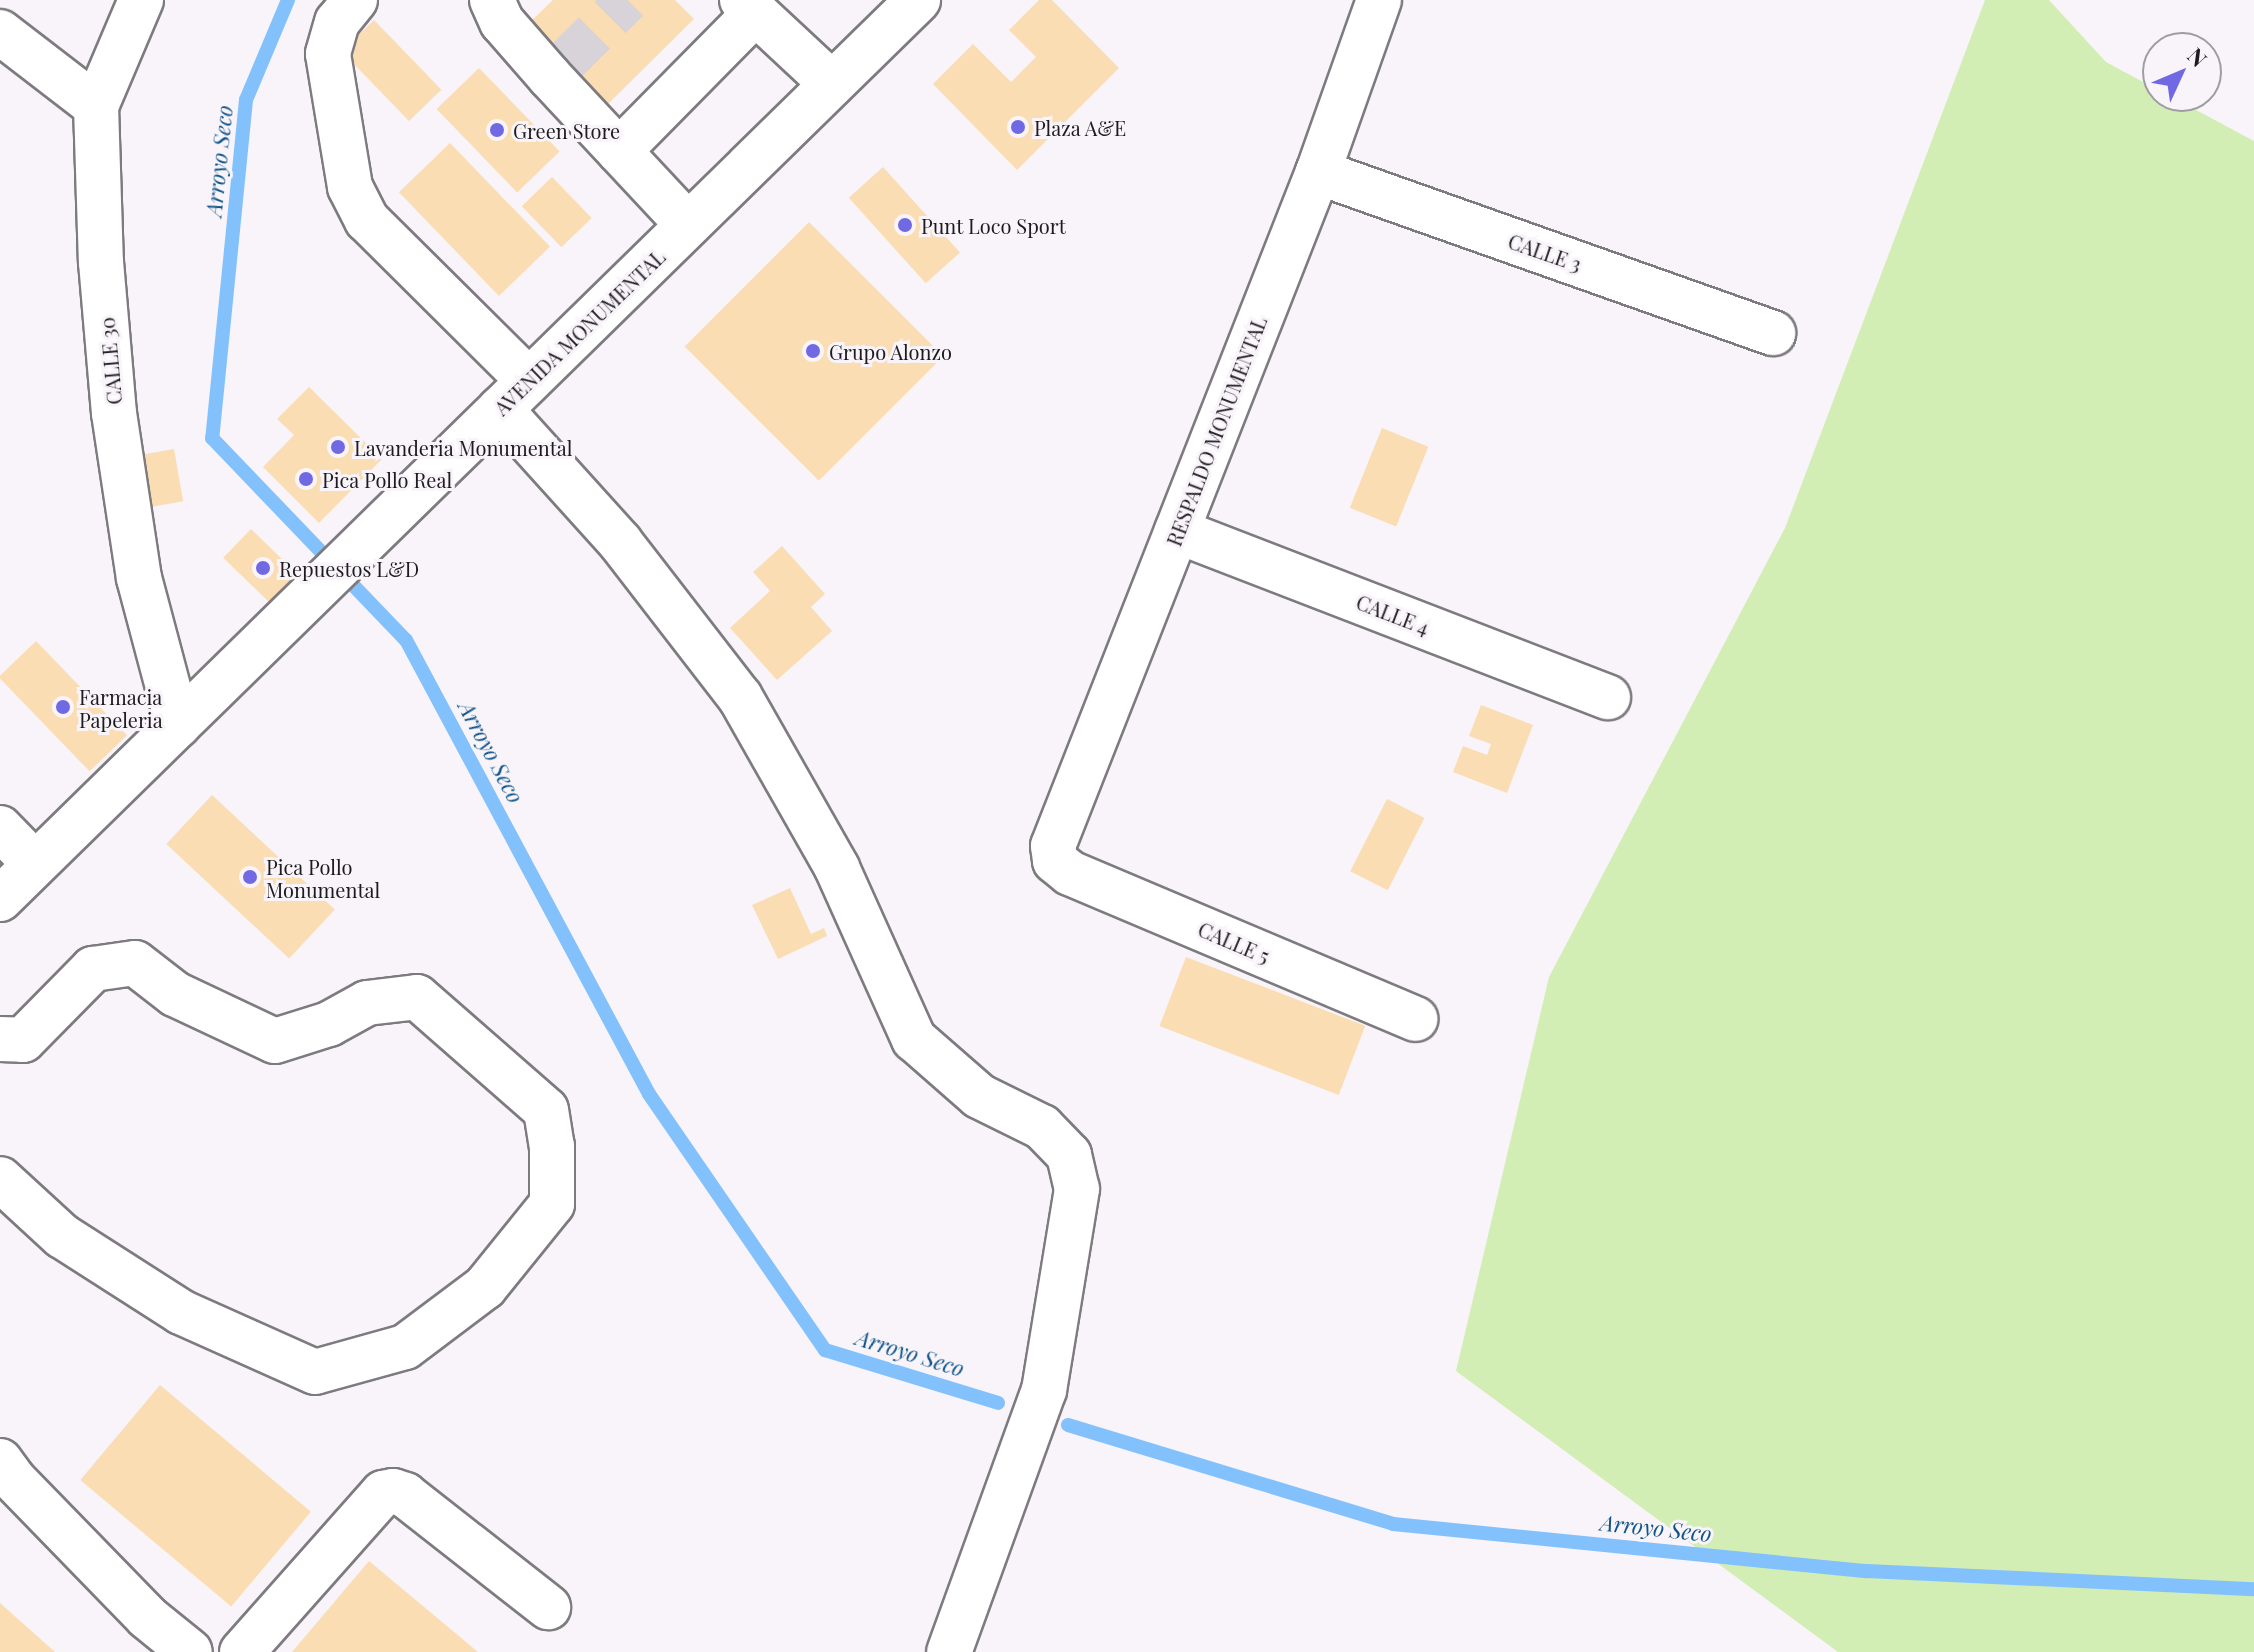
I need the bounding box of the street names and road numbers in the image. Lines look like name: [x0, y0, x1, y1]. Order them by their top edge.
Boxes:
street label: CALLE 3: [1505, 228, 1585, 276]
street label: AVENIDA MONUMENTAL: [489, 244, 669, 420]
street label: RESPALDO MONUMENTAL: [1161, 313, 1271, 549]
street label: CALLE 30: [94, 316, 126, 406]
street label: CALLE 4: [1353, 589, 1433, 639]
street label: CALLE 5: [1195, 916, 1273, 968]

